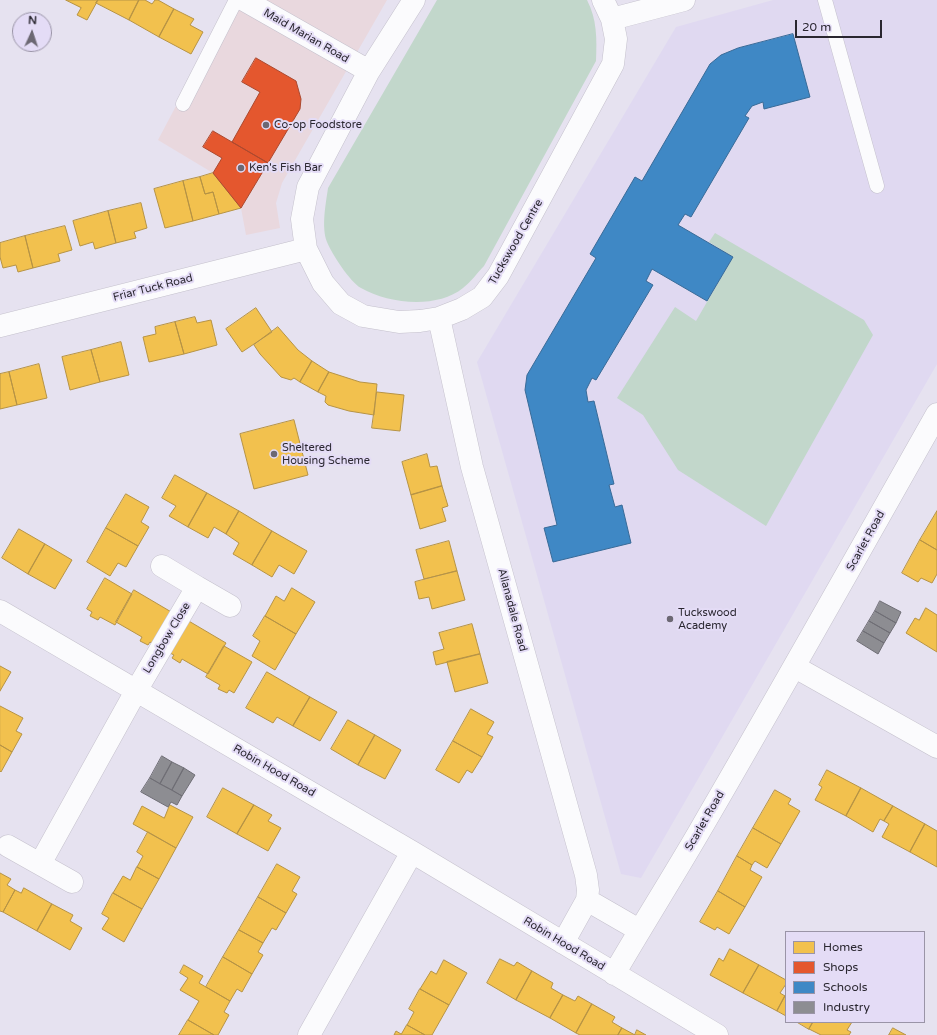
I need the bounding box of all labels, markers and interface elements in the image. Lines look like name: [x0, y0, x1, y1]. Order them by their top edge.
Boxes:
street label: Maid Marian Road: [261, 6, 351, 66]
north arrow: [12, 12, 52, 52]
scale bar: [797, 12, 884, 38]
text: N: [28, 14, 37, 27]
text: 20 m: [802, 20, 831, 34]
place label: Co-op Foodstore: [274, 118, 362, 132]
marker: Co-op Foodstore: [261, 120, 271, 130]
place label: Ken's Fish Bar: [249, 161, 322, 175]
marker: Ken's Fish Bar: [236, 163, 246, 173]
street label: Tuckswood Centre: [486, 197, 546, 287]
street label: Friar Tuck Road: [112, 272, 194, 304]
place label: Sheltered Housing Scheme: [282, 441, 370, 467]
marker: Sheltered Housing Scheme: [269, 449, 279, 459]
street label: Scarlet Road: [844, 509, 888, 573]
street label: Allanadale Road: [495, 567, 529, 653]
street label: Longbow Close: [141, 600, 193, 676]
place label: Tuckswood Academy: [678, 606, 737, 632]
marker: Tuckswood Academy: [665, 614, 675, 624]
street label: Robin Hood Road: [231, 742, 317, 800]
street label: Scarlet Road: [683, 789, 727, 853]
street label: Robin Hood Road: [521, 914, 607, 974]
legend: [785, 931, 925, 1023]
text: Homes: [823, 940, 863, 954]
text: Shops: [823, 960, 858, 974]
text: Schools: [823, 980, 867, 994]
text: Industry: [823, 1000, 870, 1014]

